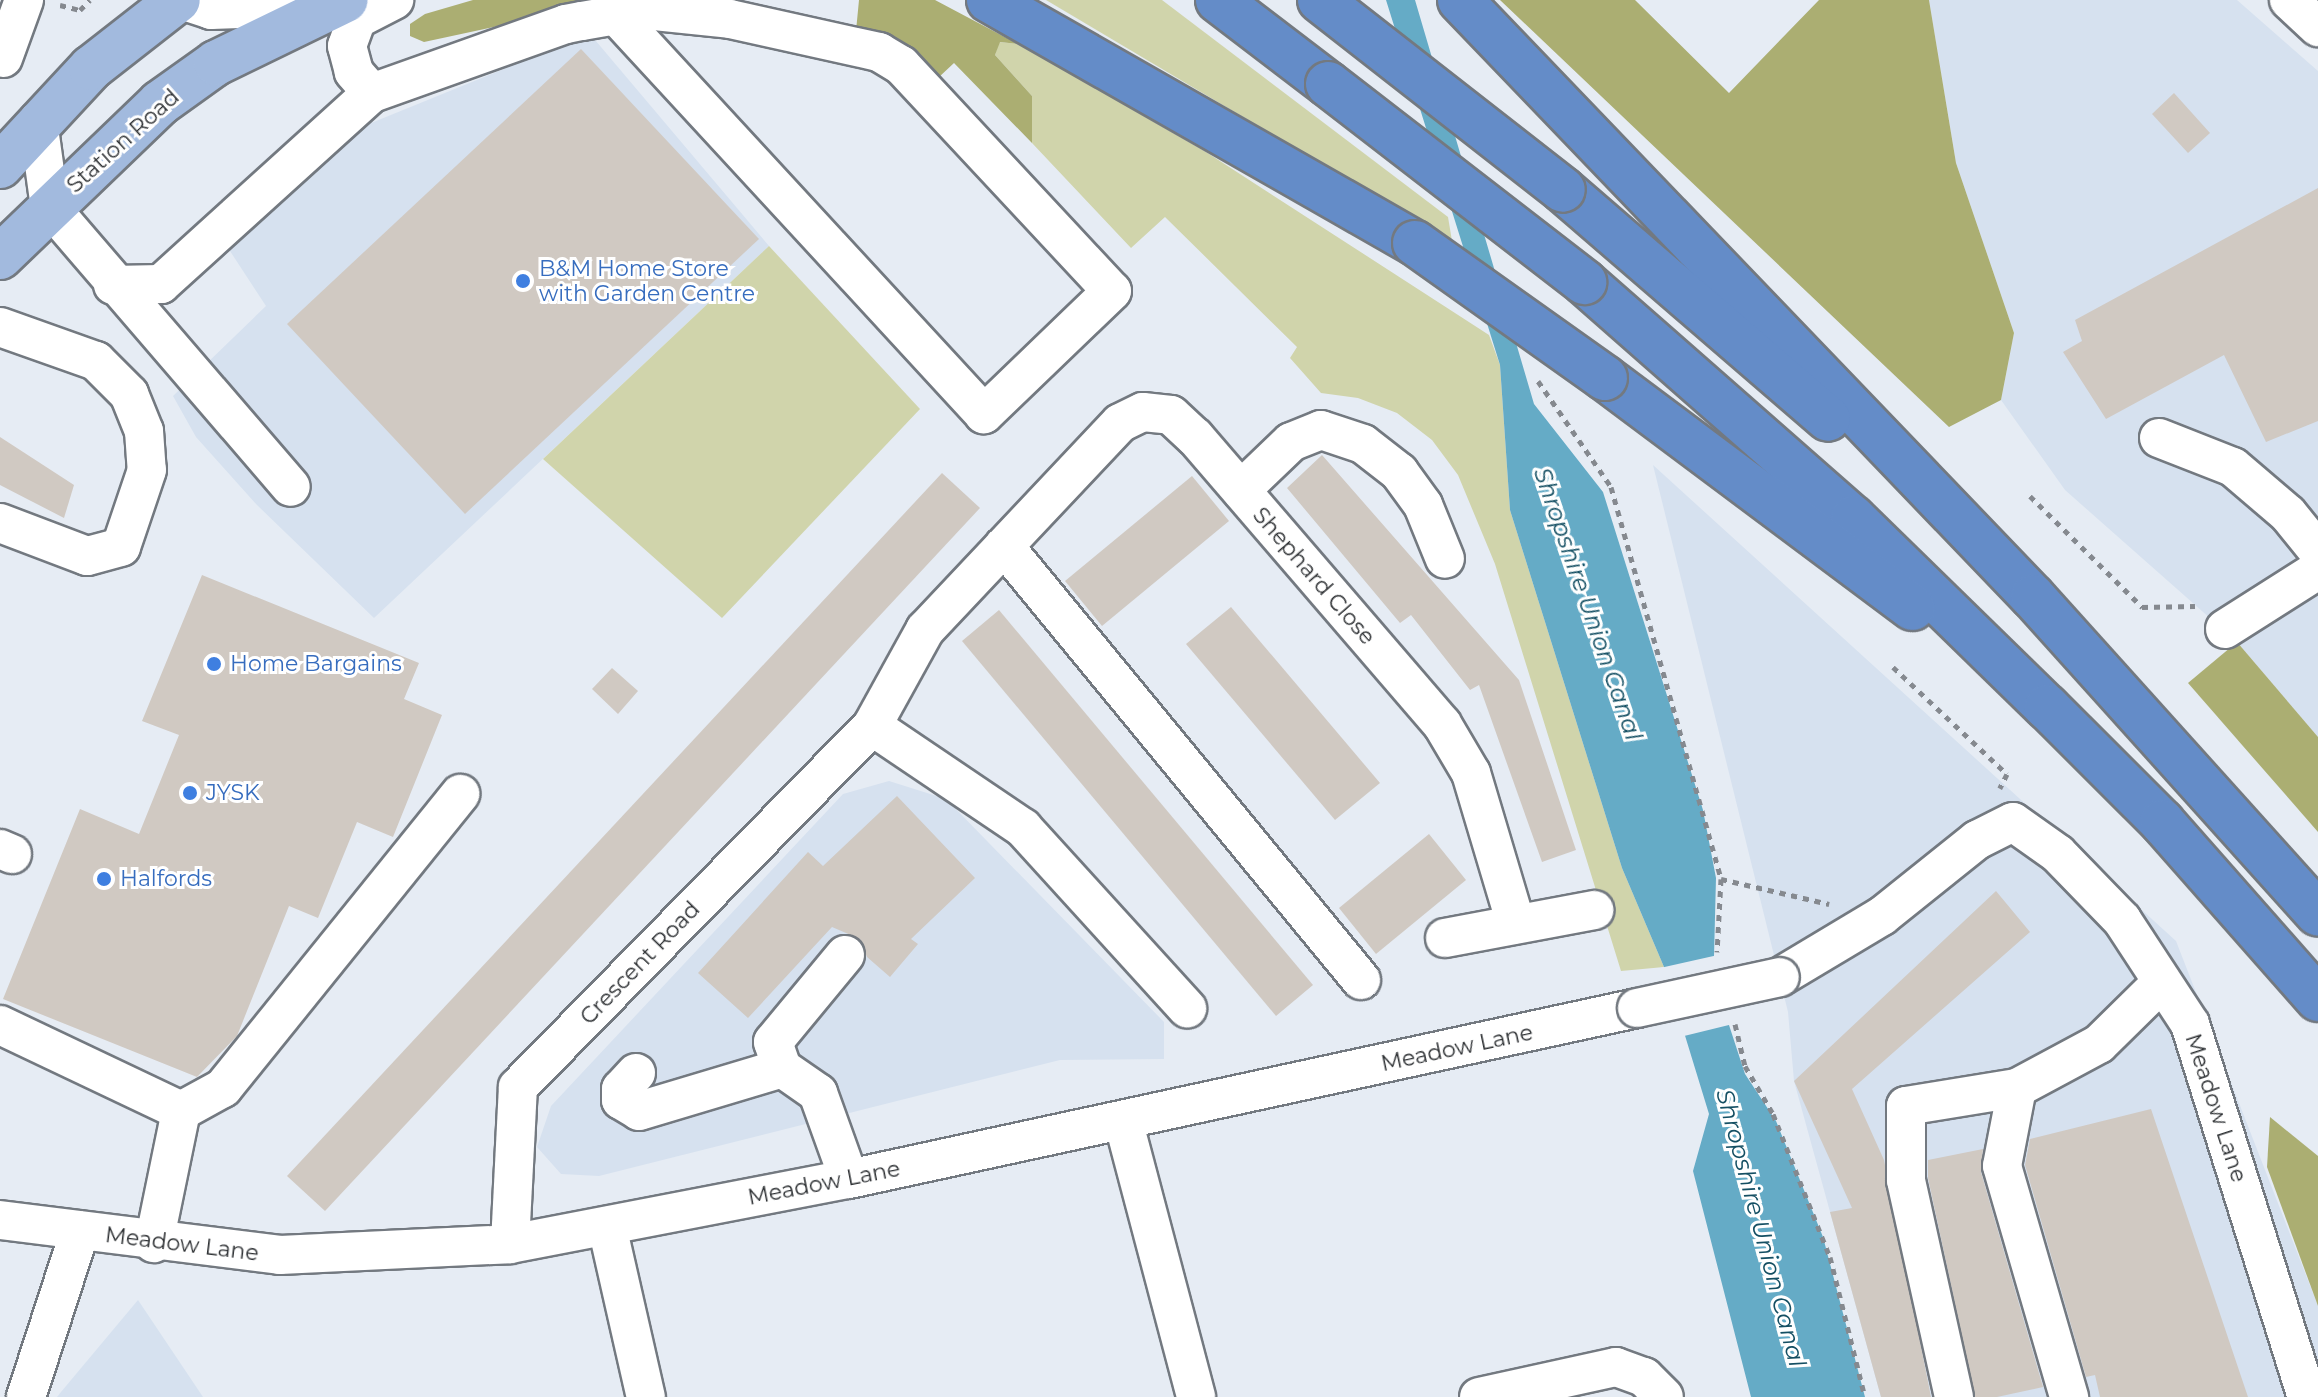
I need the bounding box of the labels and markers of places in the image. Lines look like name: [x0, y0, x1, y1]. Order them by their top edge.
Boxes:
place label: B&M Home Store with Garden Centre: [539, 255, 755, 306]
marker: B&M Home Store with Garden Centre: [514, 272, 532, 290]
place label: Home Bargains: [230, 651, 402, 677]
marker: Home Bargains: [205, 655, 223, 673]
place label: JYSK: [206, 780, 260, 806]
marker: JYSK: [181, 784, 199, 802]
place label: Halfords: [120, 866, 212, 892]
marker: Halfords: [95, 870, 113, 888]

